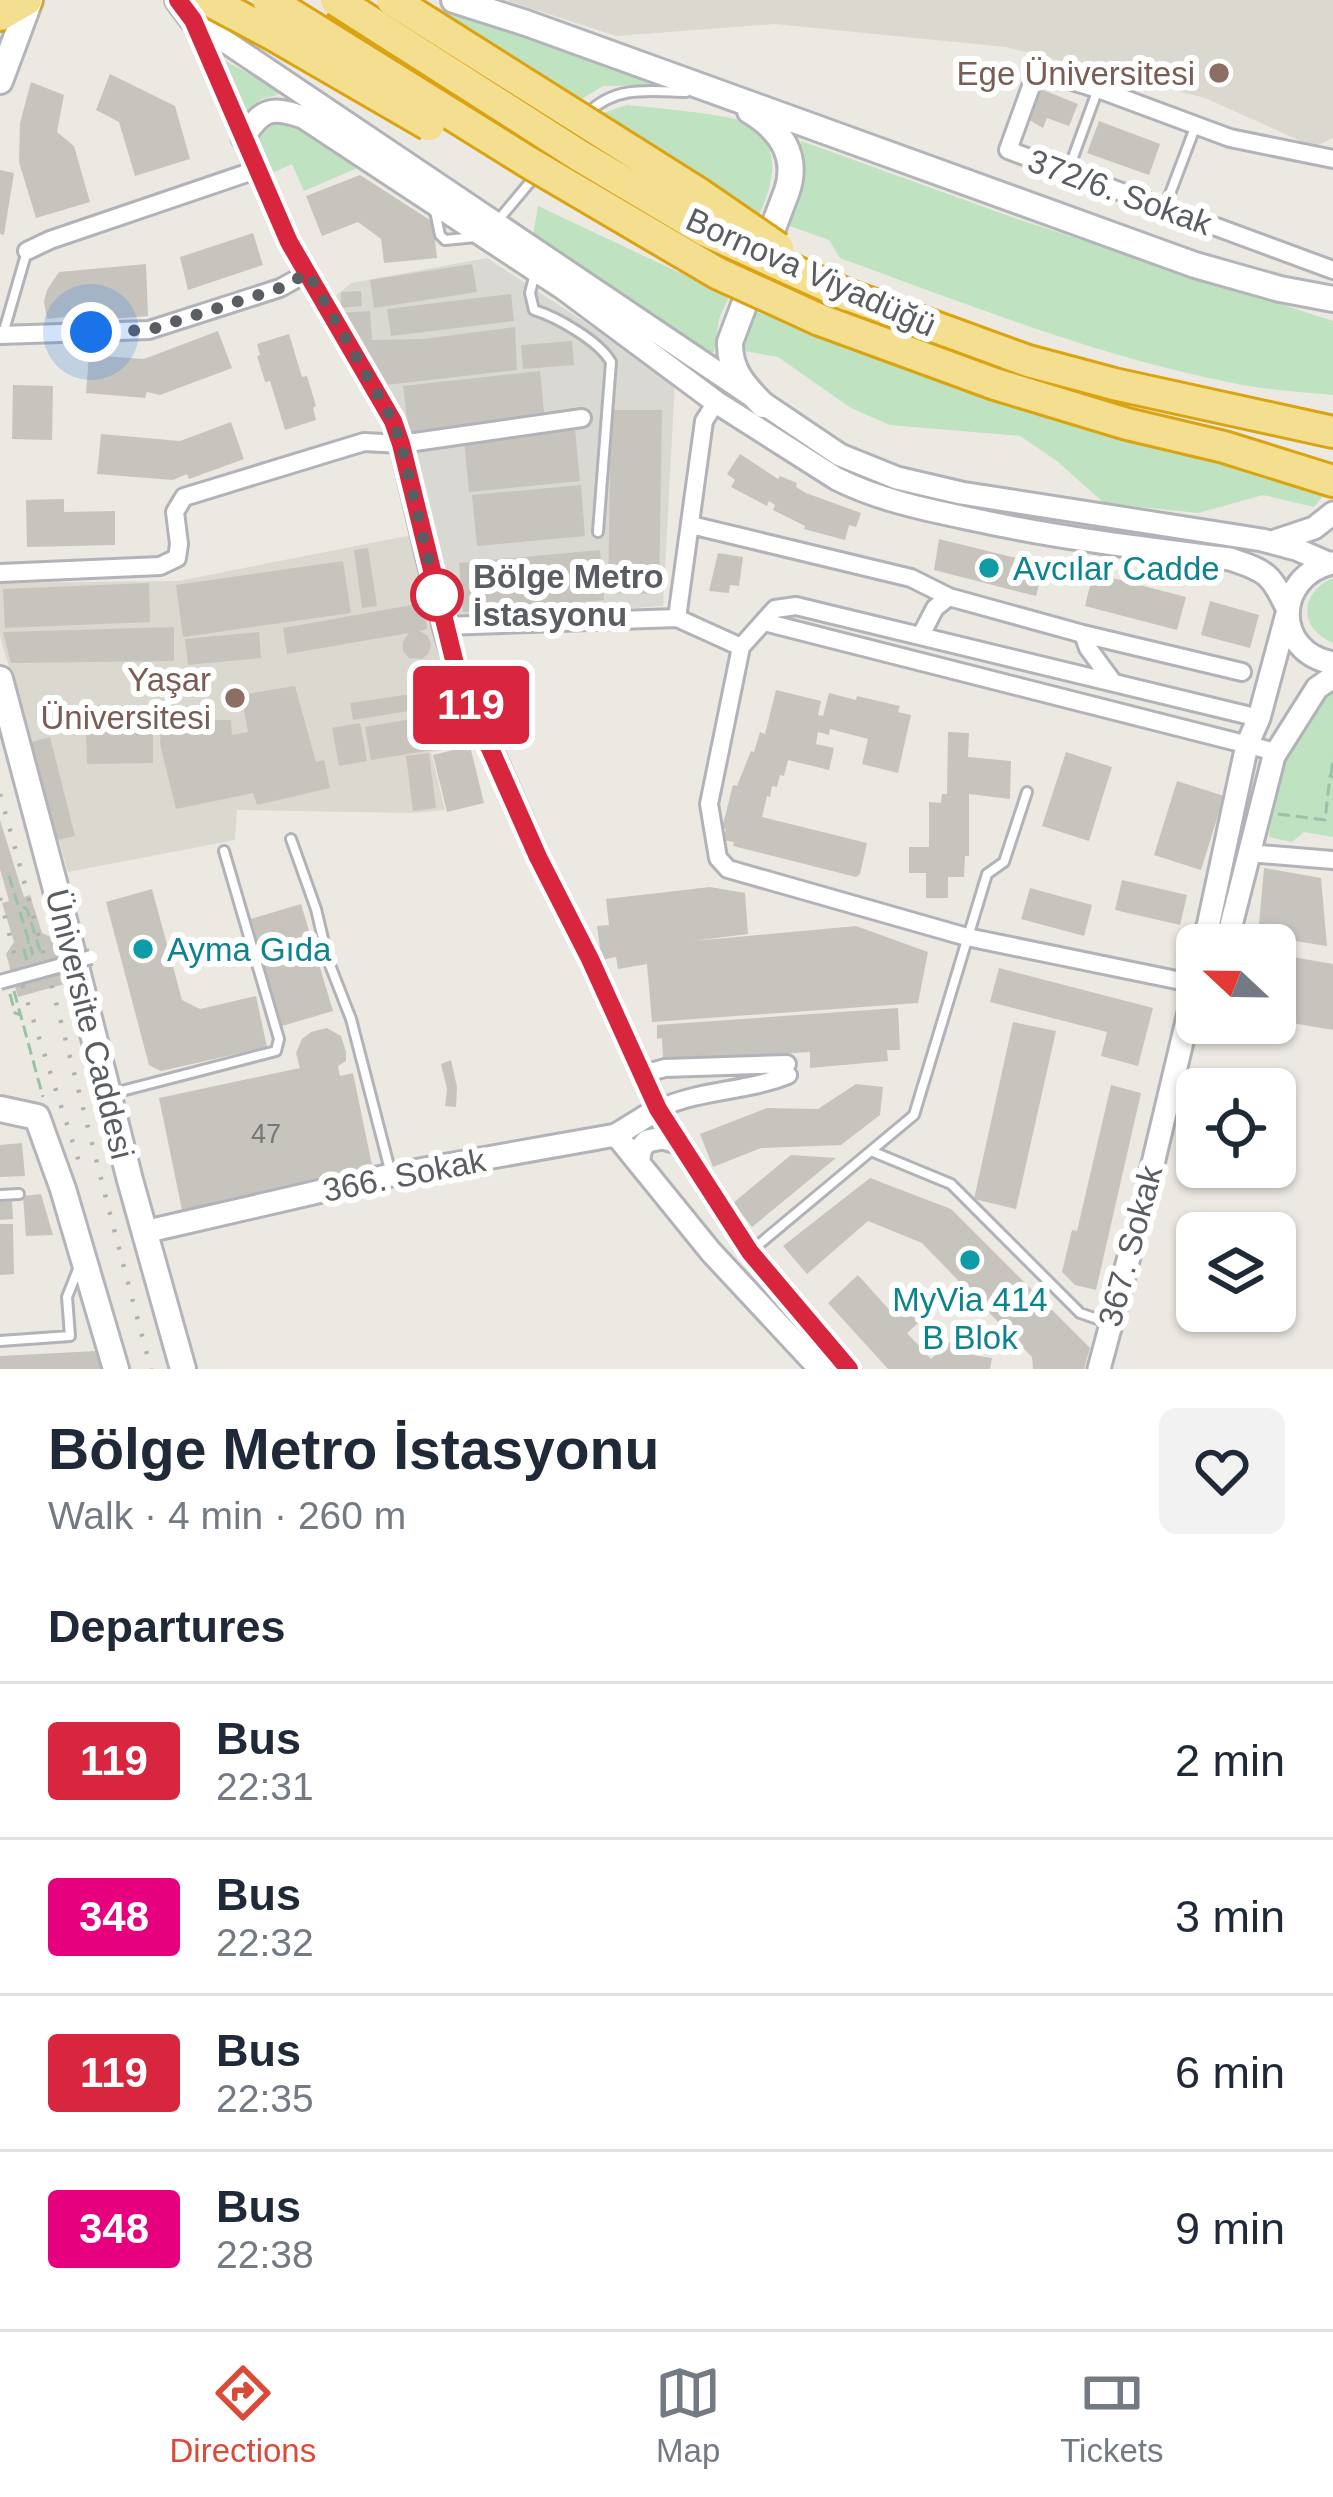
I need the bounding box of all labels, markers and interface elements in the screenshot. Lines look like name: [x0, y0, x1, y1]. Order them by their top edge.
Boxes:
place label: Ege Üniversitesi: [957, 55, 1195, 92]
marker: Ege Üniversitesi: [1206, 60, 1232, 86]
street label: 372/6. Sokak: [1023, 142, 1217, 242]
street label: Bornova Viyadüğü: [681, 200, 941, 344]
your location: [61, 302, 121, 362]
place label: Avcılar Cadde: [1013, 550, 1220, 587]
marker: Avcılar Cadde: [976, 555, 1002, 581]
place label: Bölge Metro İstasyonu: [473, 558, 664, 633]
marker: Bölge Metro İstasyonu: [412, 570, 462, 620]
place label: Yaşar Üniversitesi: [40, 661, 211, 736]
line badge: 119: [402, 666, 540, 744]
text: 119: [437, 681, 505, 728]
marker: Yaşar Üniversitesi: [222, 685, 248, 711]
street label: Üniversite Caddesi: [39, 885, 141, 1163]
north arrow: [1176, 924, 1296, 1044]
map controls: [1176, 924, 1296, 1332]
place label: Ayma Gıda: [167, 931, 332, 968]
marker: Ayma Gıda: [130, 936, 156, 962]
button: locate: [1176, 1068, 1296, 1188]
house number: 47: [251, 1119, 281, 1149]
street label: 366. Sokak: [319, 1141, 489, 1209]
street label: 367. Sokak: [1091, 1161, 1169, 1331]
button: layers: [1176, 1212, 1296, 1332]
marker: MyVia 414 B Blok: [957, 1247, 983, 1273]
place label: MyVia 414 B Blok: [892, 1281, 1048, 1356]
button: heart: [1159, 1408, 1285, 1534]
text: Bölge Metro İstasyonu: [48, 1417, 659, 1481]
text: Walk · 4 min · 260 m: [48, 1494, 406, 1537]
text: Departures: [48, 1601, 286, 1652]
text: Bus: [216, 1713, 301, 1764]
text: 2 min: [1175, 1735, 1285, 1786]
text: 119: [80, 1737, 148, 1784]
text: 22:31: [216, 1765, 314, 1808]
text: Bus: [216, 1869, 301, 1920]
text: 3 min: [1175, 1891, 1285, 1942]
text: 348: [79, 1893, 149, 1940]
text: 22:32: [216, 1921, 314, 1964]
text: Bus: [216, 2025, 301, 2076]
text: 6 min: [1175, 2047, 1285, 2098]
text: 119: [80, 2049, 148, 2096]
text: 22:35: [216, 2077, 314, 2120]
text: Bus: [216, 2181, 301, 2232]
text: 9 min: [1175, 2203, 1285, 2254]
text: 348: [79, 2205, 149, 2252]
text: 22:38: [216, 2233, 314, 2276]
tab: Directions: [169, 2360, 316, 2470]
tab: Map: [655, 2360, 721, 2470]
tab: Tickets: [1060, 2360, 1163, 2470]

